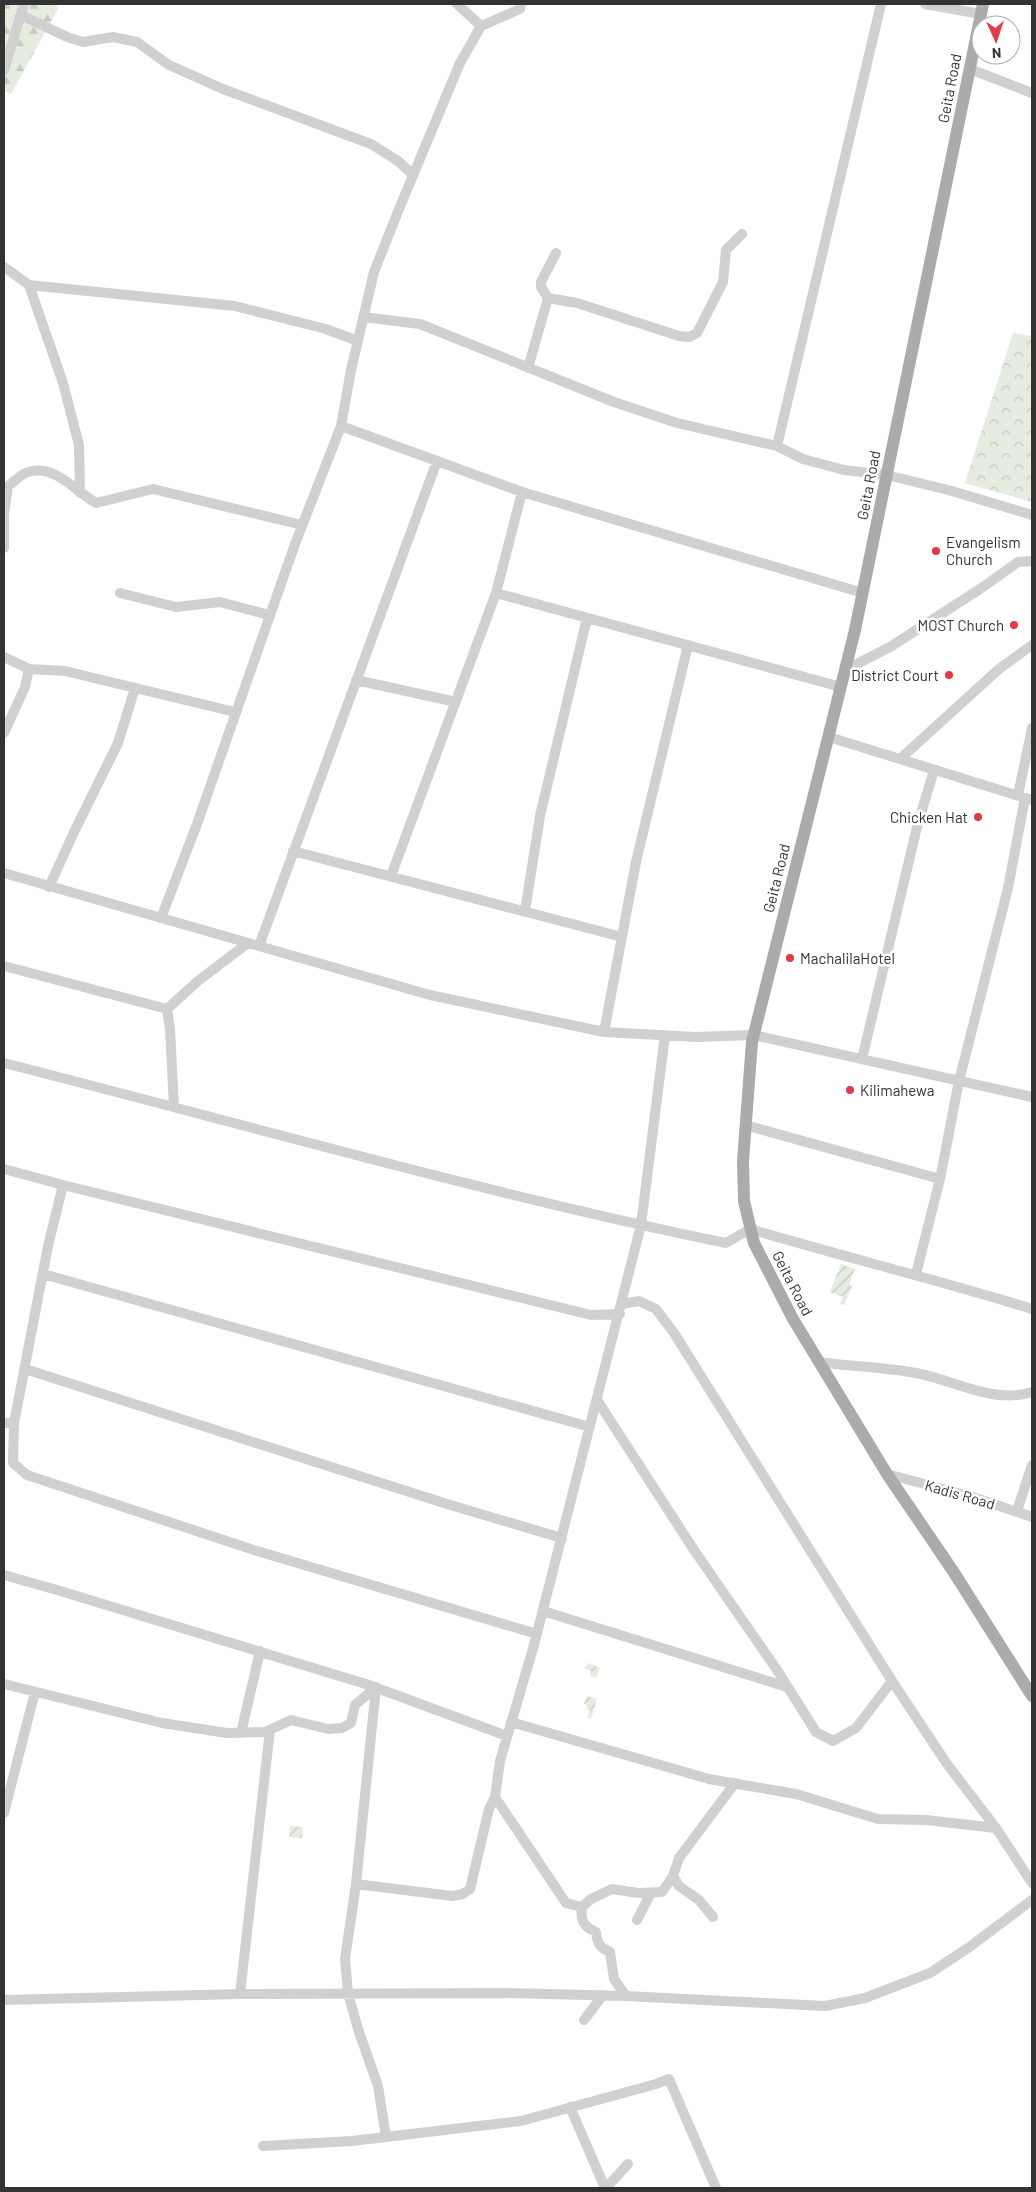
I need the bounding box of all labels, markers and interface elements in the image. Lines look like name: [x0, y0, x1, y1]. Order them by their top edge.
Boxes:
north arrow: [971, 15, 1021, 65]
text: N: [992, 45, 1002, 62]
street label: Geita Road: [933, 52, 965, 124]
street label: Geita Road: [852, 449, 884, 521]
place label: Evangelism Church: [946, 533, 1021, 568]
marker: Evangelism Church: [930, 545, 942, 557]
place label: MOST Church: [917, 616, 1004, 634]
marker: MOST Church: [1008, 619, 1020, 631]
place label: District Court: [851, 666, 939, 684]
marker: District Court: [943, 669, 955, 681]
place label: Chicken Hat: [890, 808, 968, 826]
marker: Chicken Hat: [972, 811, 984, 823]
street label: Geita Road: [759, 842, 793, 914]
place label: MachalilaHotel: [800, 949, 895, 967]
marker: MachalilaHotel: [784, 952, 796, 964]
place label: Kilimahewa: [860, 1081, 934, 1099]
marker: Kilimahewa: [844, 1084, 856, 1096]
street label: Geita Road: [769, 1248, 817, 1318]
street label: Kadis Road: [923, 1475, 997, 1513]

